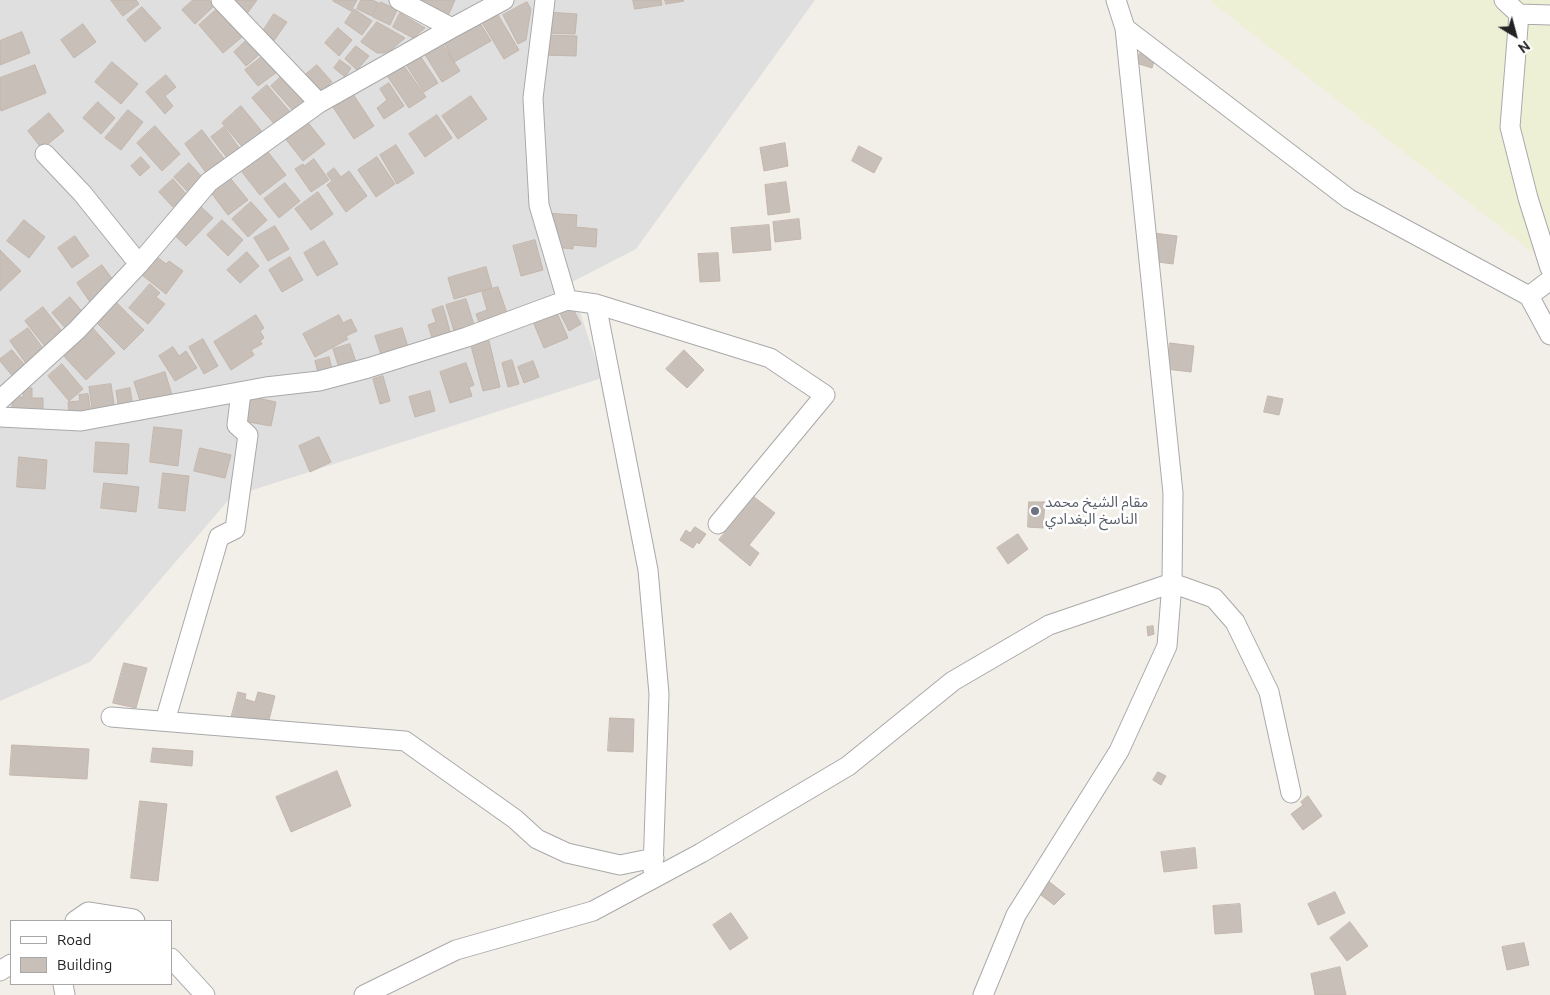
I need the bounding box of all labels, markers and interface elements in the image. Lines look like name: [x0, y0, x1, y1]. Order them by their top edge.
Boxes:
north arrow: [1490, 10, 1540, 60]
text: N: [1515, 37, 1533, 57]
place label: مقام الشيخ محمد الناسخ البغدادي: [1045, 493, 1148, 528]
marker: مقام الشيخ محمد الناسخ البغدادي: [1029, 505, 1041, 517]
legend: [10, 920, 172, 985]
text: Road: [57, 931, 92, 948]
text: Building: [57, 956, 112, 973]

